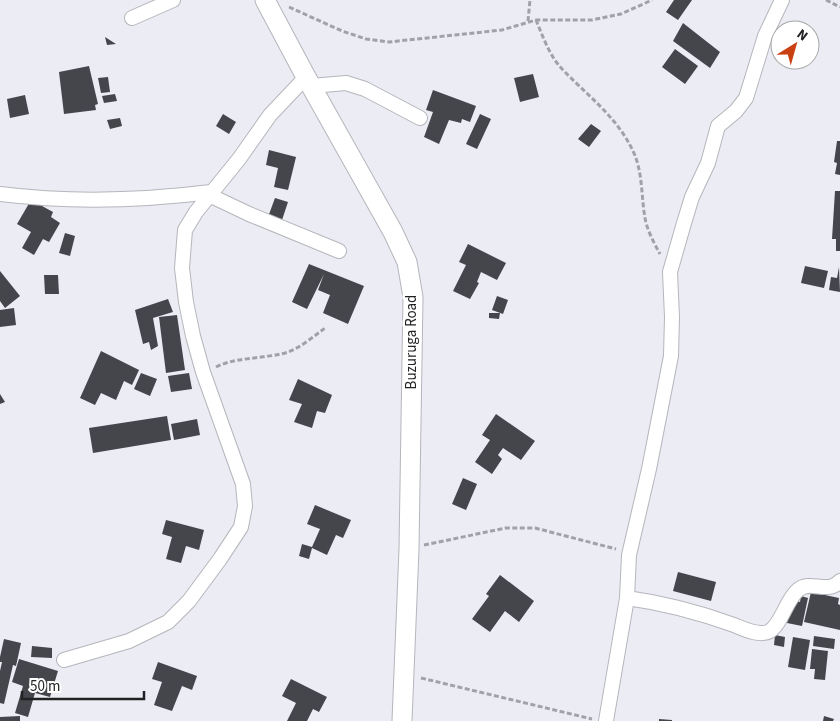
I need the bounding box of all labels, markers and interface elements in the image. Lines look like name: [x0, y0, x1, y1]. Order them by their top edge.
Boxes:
north arrow: [770, 20, 820, 70]
text: N: [792, 25, 812, 46]
street label: Buzuruga Road: [401, 295, 422, 389]
scale bar: [22, 668, 145, 700]
text: 50 m: [30, 676, 60, 697]

